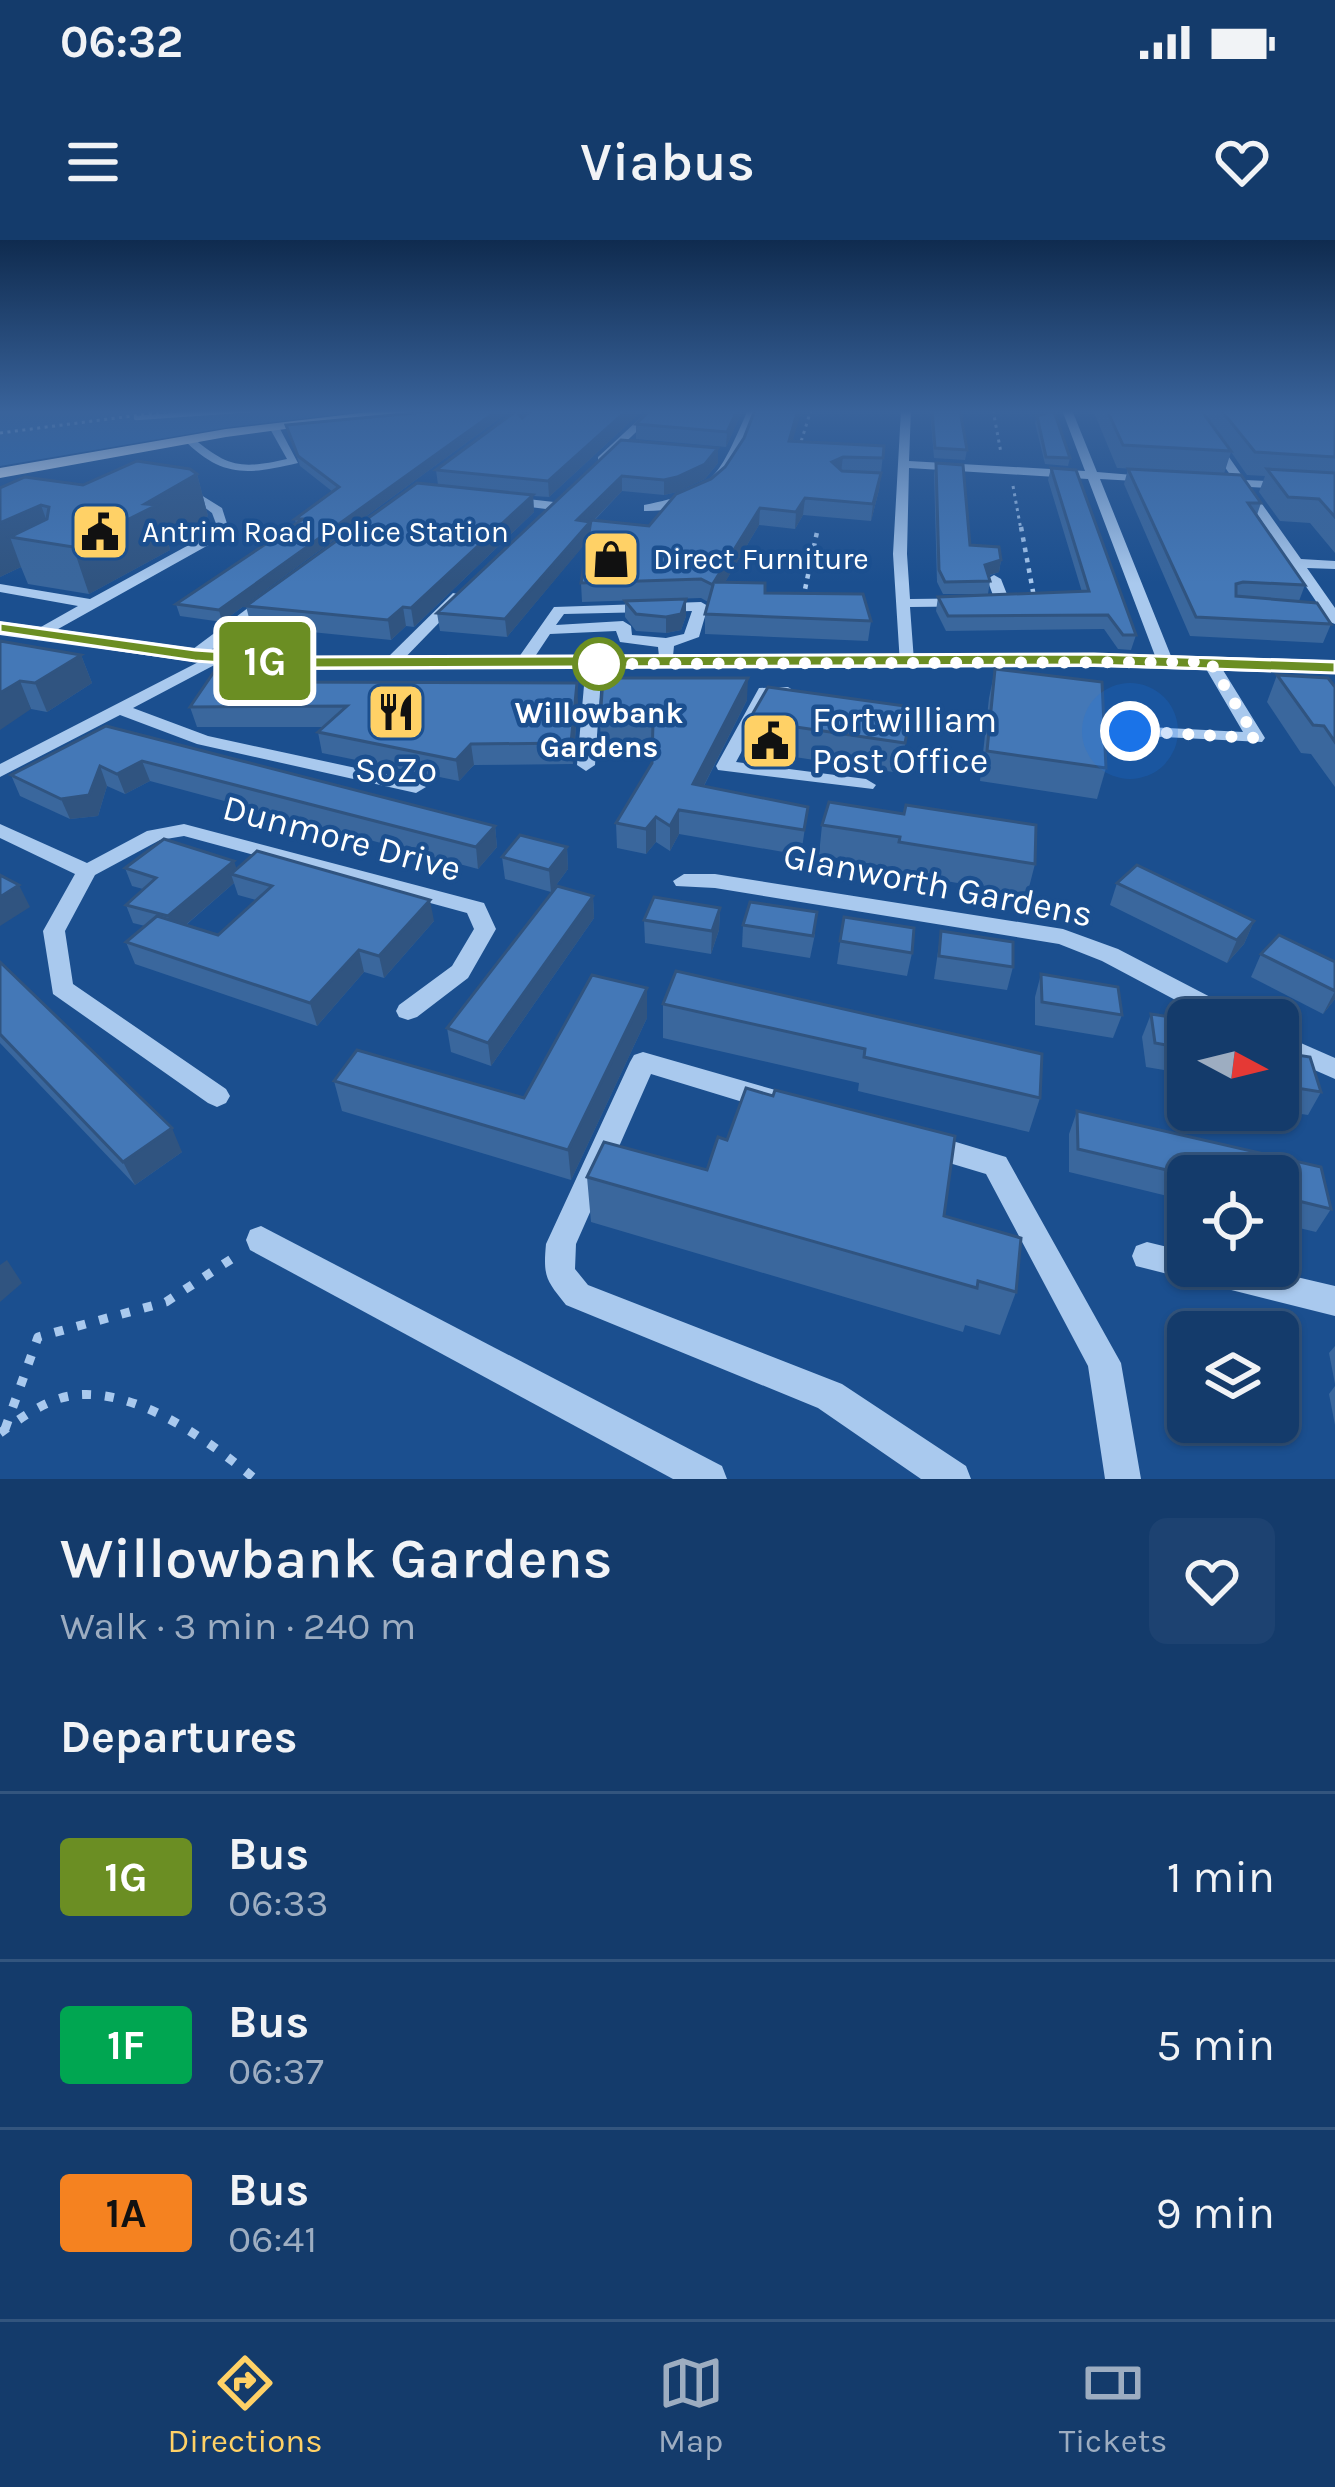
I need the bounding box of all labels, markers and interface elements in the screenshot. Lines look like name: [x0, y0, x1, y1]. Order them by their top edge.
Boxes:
text: 06:32: [60, 16, 183, 68]
icon: menu: [60, 129, 126, 195]
icon: heart: [1209, 129, 1275, 195]
text: Viabus: [580, 130, 755, 194]
public building icon: Antrim Road Police Station: [69, 501, 131, 563]
place label: Antrim Road Police Station: [142, 514, 509, 550]
shop icon: Direct Furniture: [580, 528, 642, 590]
place label: Direct Furniture: [653, 541, 869, 577]
line badge: 1G: [211, 622, 319, 700]
text: 1G: [243, 636, 287, 686]
marker: Willowbank Gardens: [574, 639, 624, 689]
restaurant icon: SoZo: [365, 681, 427, 743]
place label: Willowbank Gardens: [515, 695, 684, 765]
place label: Fortwilliam Post Office: [812, 699, 997, 782]
your location: [1100, 701, 1160, 761]
public building icon: Fortwilliam Post Office: [739, 710, 801, 772]
place label: SoZo: [355, 749, 437, 791]
street label: Dunmore Drive: [218, 786, 466, 890]
street label: Glanworth Gardens: [780, 834, 1096, 936]
north arrow: [1167, 999, 1299, 1131]
map controls: [1167, 999, 1299, 1443]
button: locate: [1167, 1155, 1299, 1287]
button: layers: [1167, 1311, 1299, 1443]
button: heart: [1149, 1518, 1275, 1644]
text: Willowbank Gardens: [60, 1525, 613, 1591]
text: Walk · 3 min · 240 m: [60, 1603, 416, 1649]
text: Departures: [60, 1711, 297, 1763]
text: Bus: [228, 1828, 309, 1880]
text: 1 min: [1167, 1851, 1275, 1903]
text: 1G: [104, 1852, 148, 1902]
text: 06:33: [228, 1880, 329, 1926]
text: Bus: [228, 1996, 309, 2048]
text: 5 min: [1156, 2019, 1275, 2071]
text: 1F: [107, 2020, 145, 2070]
text: 06:37: [228, 2048, 324, 2094]
text: Bus: [228, 2164, 309, 2216]
text: 9 min: [1156, 2187, 1275, 2239]
text: 1A: [105, 2188, 147, 2238]
text: 06:41: [228, 2216, 317, 2262]
tab: Directions: [168, 2350, 323, 2460]
tab: Map: [658, 2350, 724, 2460]
tab: Tickets: [1059, 2350, 1167, 2460]

